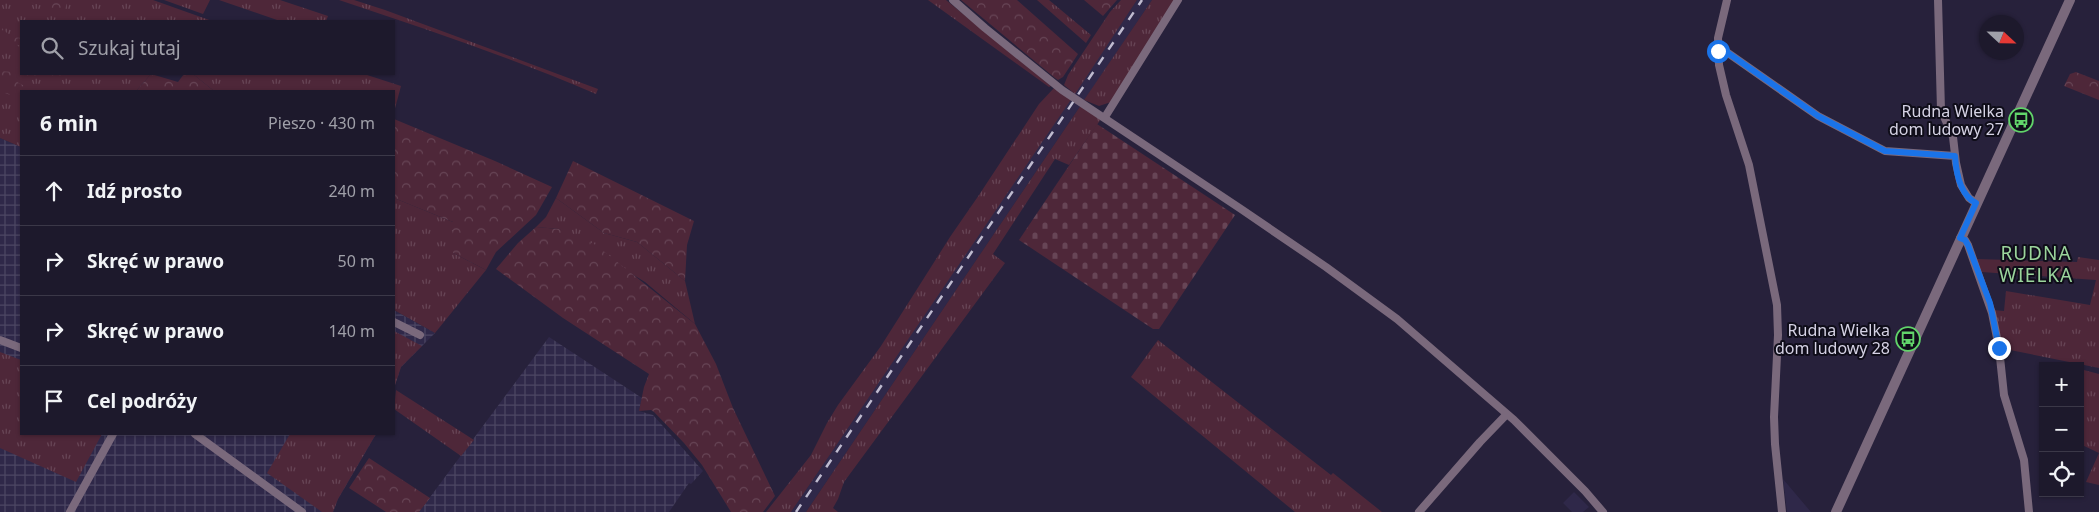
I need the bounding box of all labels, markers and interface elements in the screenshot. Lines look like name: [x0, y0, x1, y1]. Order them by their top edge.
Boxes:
north arrow: [1979, 15, 2024, 60]
search box: [20, 20, 395, 75]
icon: search: [38, 34, 66, 62]
text: Szukaj tutaj: [78, 35, 181, 61]
route start: [1707, 40, 1730, 63]
place label: Rudna Wielka dom ludowy 27: [1889, 100, 2004, 140]
bus stop icon: Rudna Wielka dom ludowy 27: [2008, 107, 2034, 133]
text: 6 min: [40, 109, 98, 137]
text: Pieszo · 430 m: [268, 112, 375, 134]
icon: ahead: [40, 177, 68, 205]
text: Idź prosto: [87, 178, 182, 204]
text: 240 m: [328, 180, 375, 202]
district label: RUDNA WIELKA: [1999, 240, 2073, 288]
icon: right: [40, 247, 68, 275]
text: Skręć w prawo: [87, 248, 224, 274]
text: 50 m: [338, 250, 375, 272]
icon: right: [40, 317, 68, 345]
text: Skręć w prawo: [87, 318, 224, 344]
place label: Rudna Wielka dom ludowy 28: [1775, 319, 1890, 359]
text: 140 m: [328, 320, 375, 342]
bus stop icon: Rudna Wielka dom ludowy 28: [1895, 326, 1921, 352]
route end: [1988, 337, 2011, 360]
map controls: [2039, 362, 2084, 497]
button: +: [2039, 362, 2084, 407]
icon: arrive: [40, 387, 68, 415]
text: Cel podróży: [87, 388, 197, 414]
button: −: [2039, 407, 2084, 452]
button: locate: [2039, 452, 2084, 497]

